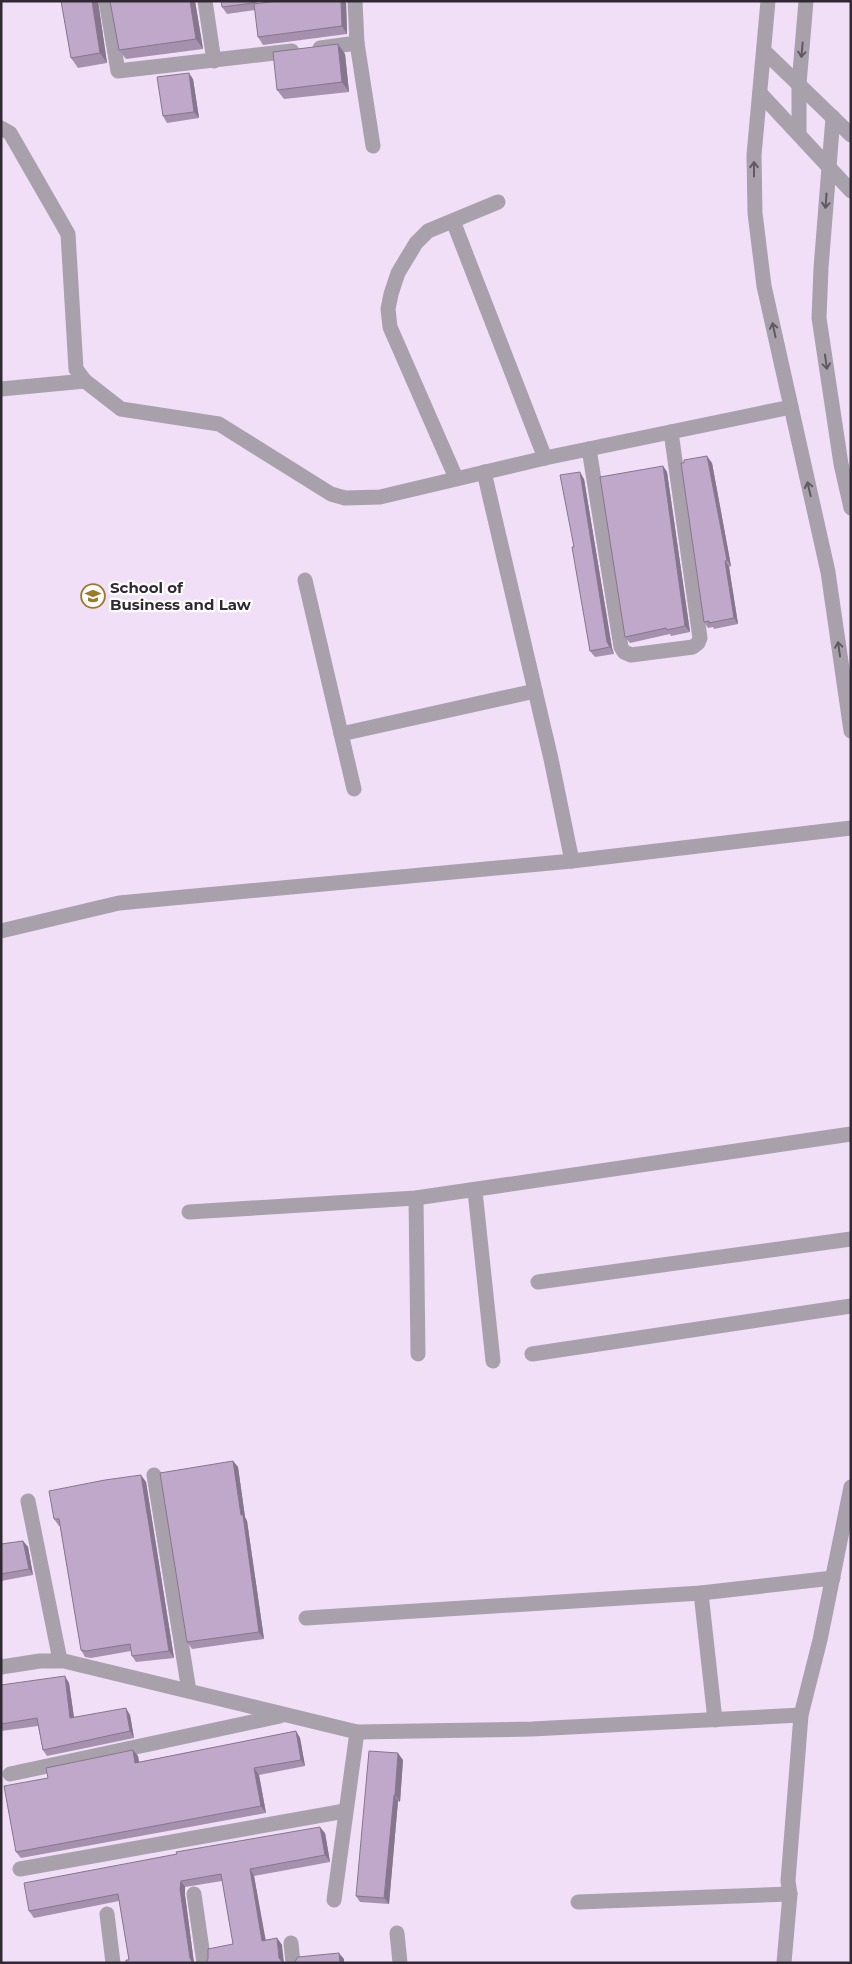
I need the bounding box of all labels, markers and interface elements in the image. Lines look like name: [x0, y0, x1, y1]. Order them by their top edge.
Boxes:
one-way arrow: [797, 42, 806, 58]
one-way arrow: [750, 162, 759, 178]
one-way arrow: [822, 192, 831, 208]
one-way arrow: [769, 323, 778, 339]
one-way arrow: [821, 354, 831, 370]
one-way arrow: [804, 481, 813, 497]
place label: School of Business and Law: [110, 578, 252, 614]
school or university icon: School of Business and Law: [80, 583, 106, 609]
one-way arrow: [833, 641, 843, 657]

